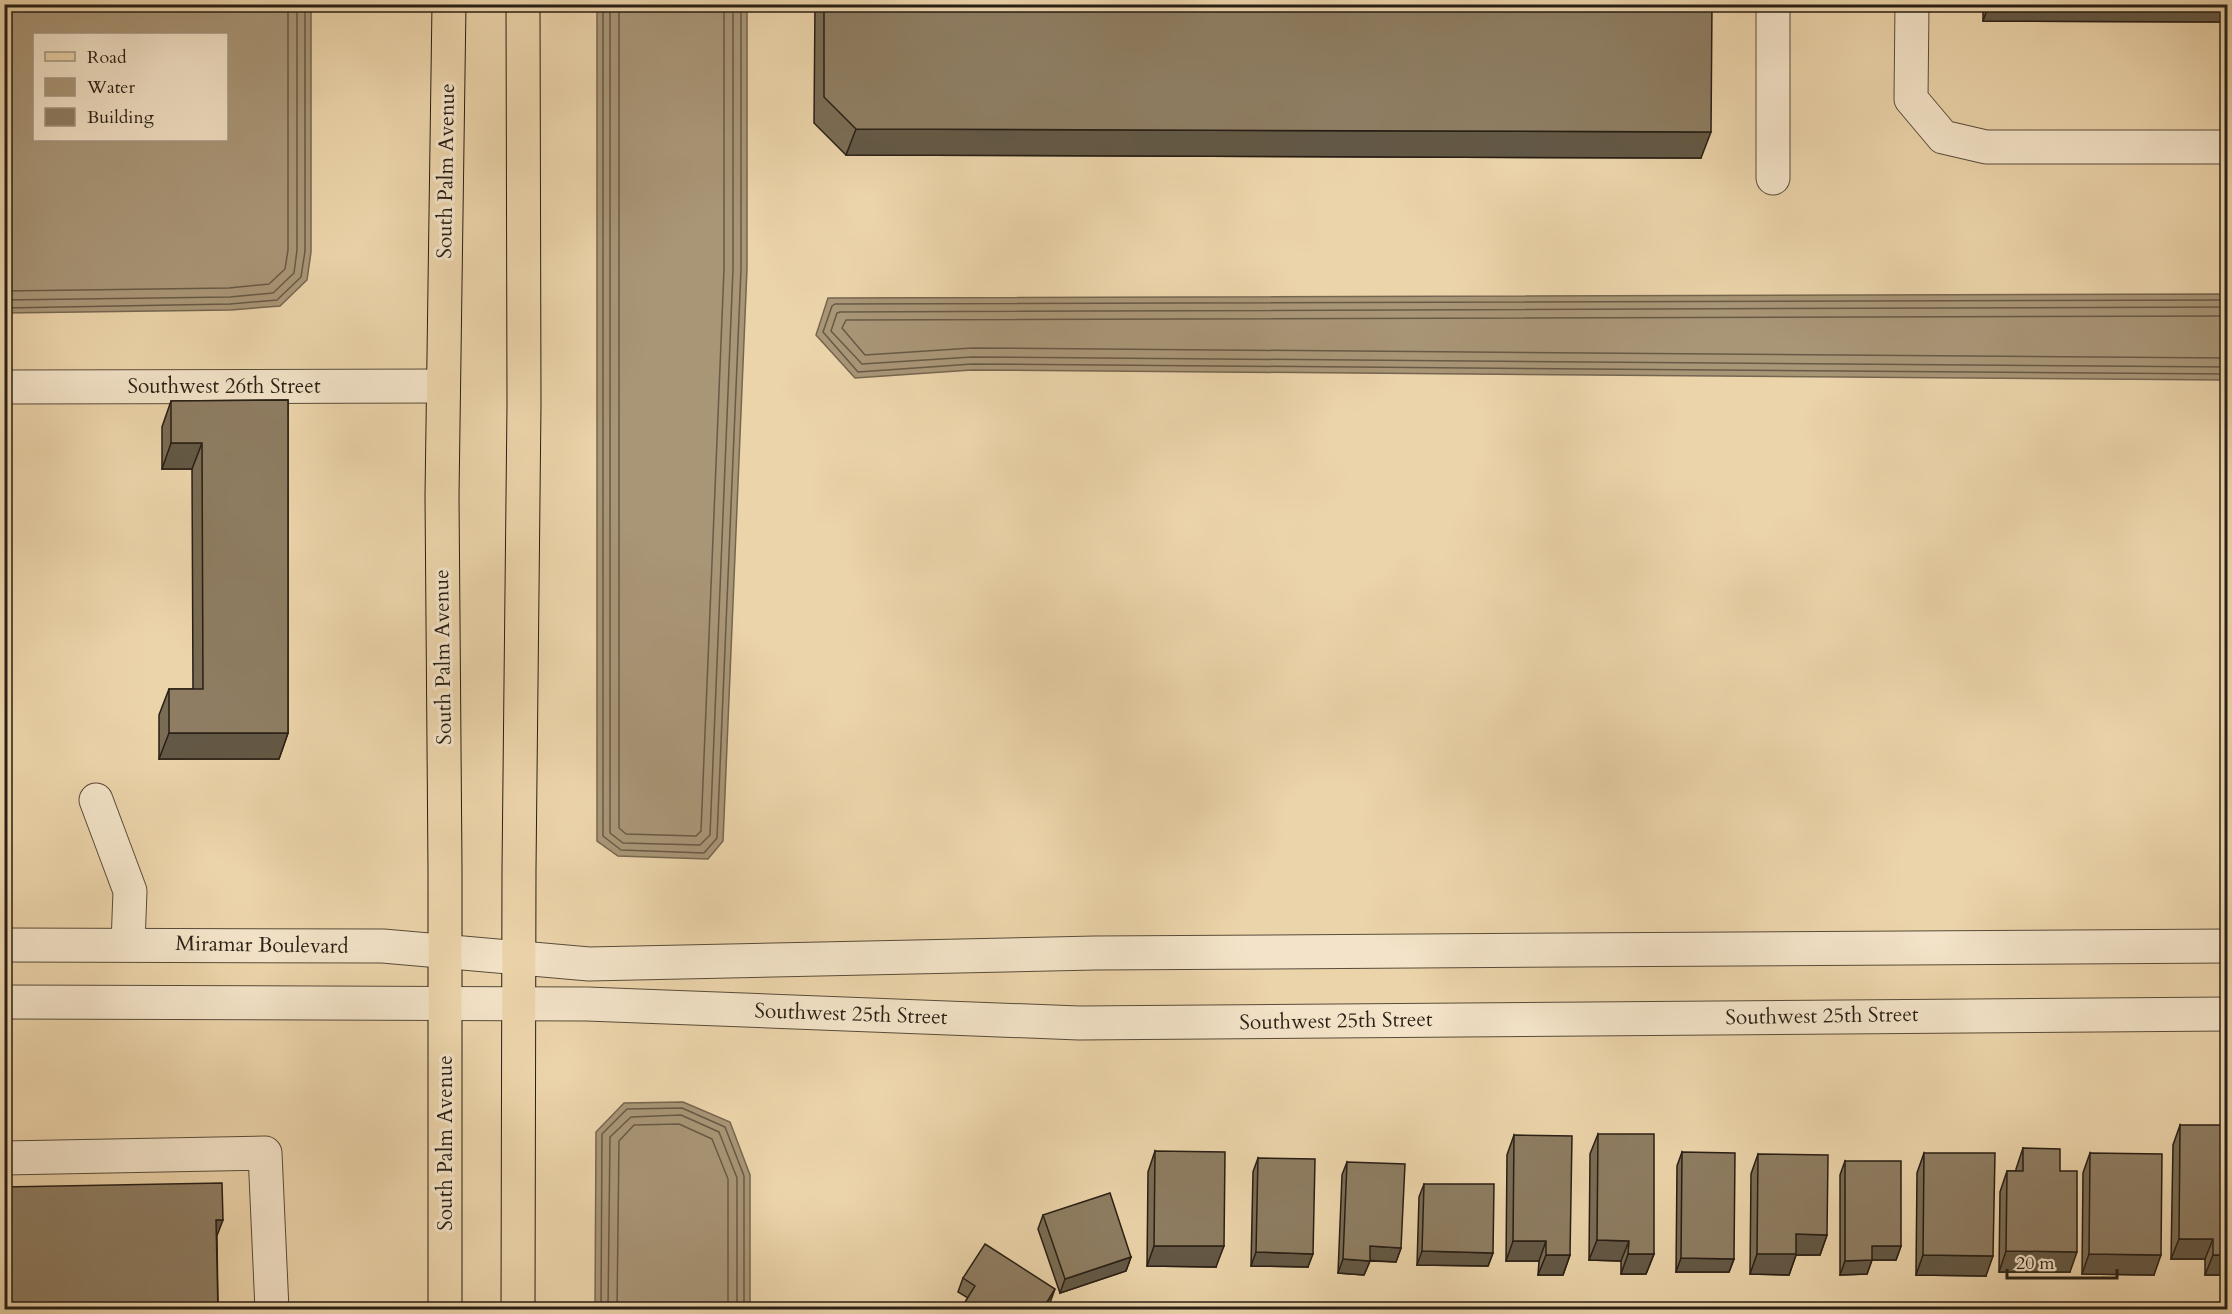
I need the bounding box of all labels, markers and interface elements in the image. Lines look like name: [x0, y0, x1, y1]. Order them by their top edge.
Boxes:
legend: [33, 33, 228, 141]
text: Road: [87, 45, 127, 70]
text: Water: [86, 75, 136, 100]
street label: South Palm Avenue: [430, 83, 462, 259]
text: Building: [87, 105, 155, 130]
street label: Southwest 26th Street: [127, 372, 321, 401]
street label: South Palm Avenue: [427, 569, 459, 745]
street label: Miramar Boulevard: [175, 929, 349, 961]
street label: Southwest 25th Street: [754, 996, 948, 1032]
street label: Southwest 25th Street: [1725, 1000, 1919, 1032]
street label: Southwest 25th Street: [1239, 1005, 1433, 1037]
street label: South Palm Avenue: [431, 1055, 460, 1231]
scale bar: [2007, 1242, 2116, 1280]
text: 20 m: [2016, 1251, 2055, 1276]

